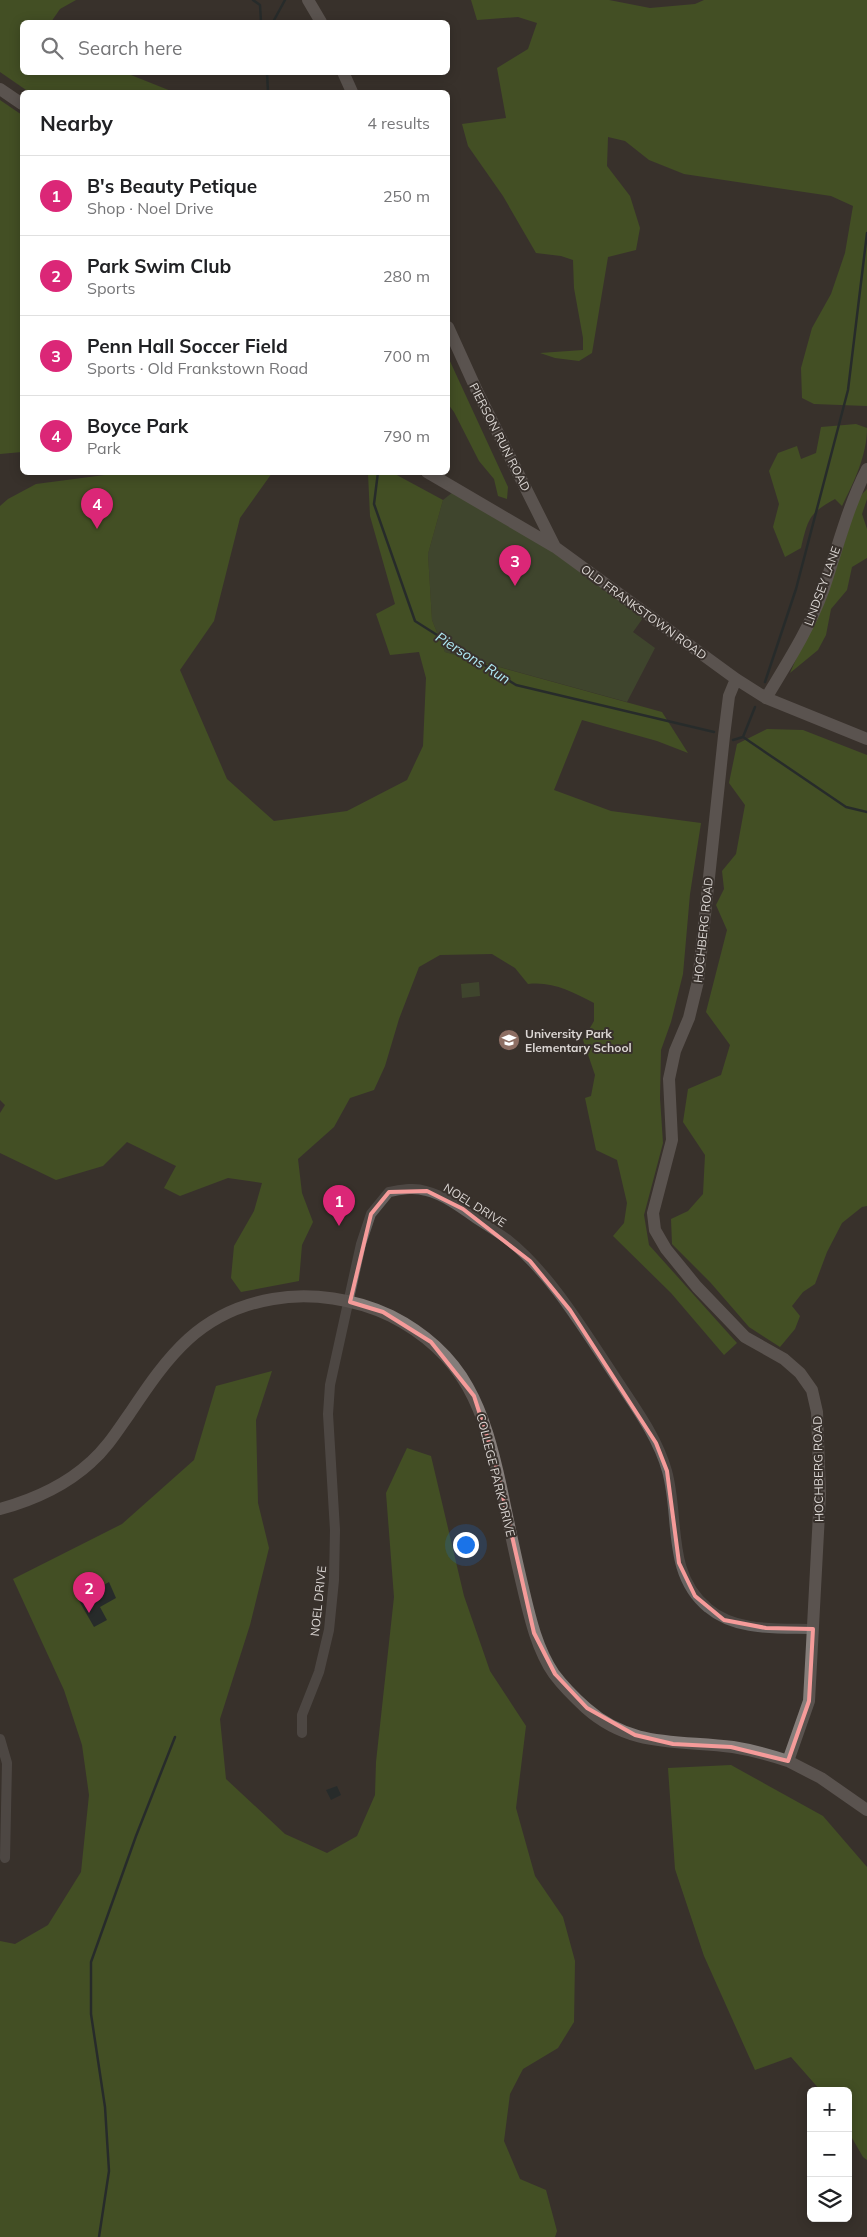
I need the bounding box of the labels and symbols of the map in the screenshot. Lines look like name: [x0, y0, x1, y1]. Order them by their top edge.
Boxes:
street label: PIERSON RUN ROAD: [466, 380, 534, 494]
pin: 4: [81, 488, 113, 529]
street label: LINDSEY LANE: [801, 544, 843, 628]
pin: 3: [499, 545, 531, 586]
street label: OLD FRANKSTOWN ROAD: [578, 561, 710, 663]
water label: Piersons Run: [432, 628, 514, 688]
street label: HOCHBERG ROAD: [690, 876, 716, 984]
place label: University Park Elementary School: [525, 1026, 632, 1055]
school or university icon: University Park Elementary School: [497, 1028, 521, 1052]
street label: NOEL DRIVE: [441, 1180, 509, 1230]
pin: 1: [323, 1185, 355, 1226]
street label: COLLEGE PARK DRIVE: [473, 1412, 519, 1538]
street label: HOCHBERG ROAD: [810, 1416, 826, 1522]
your location: [453, 1532, 479, 1558]
street label: NOEL DRIVE: [307, 1565, 329, 1637]
pin: 2: [73, 1572, 105, 1613]

